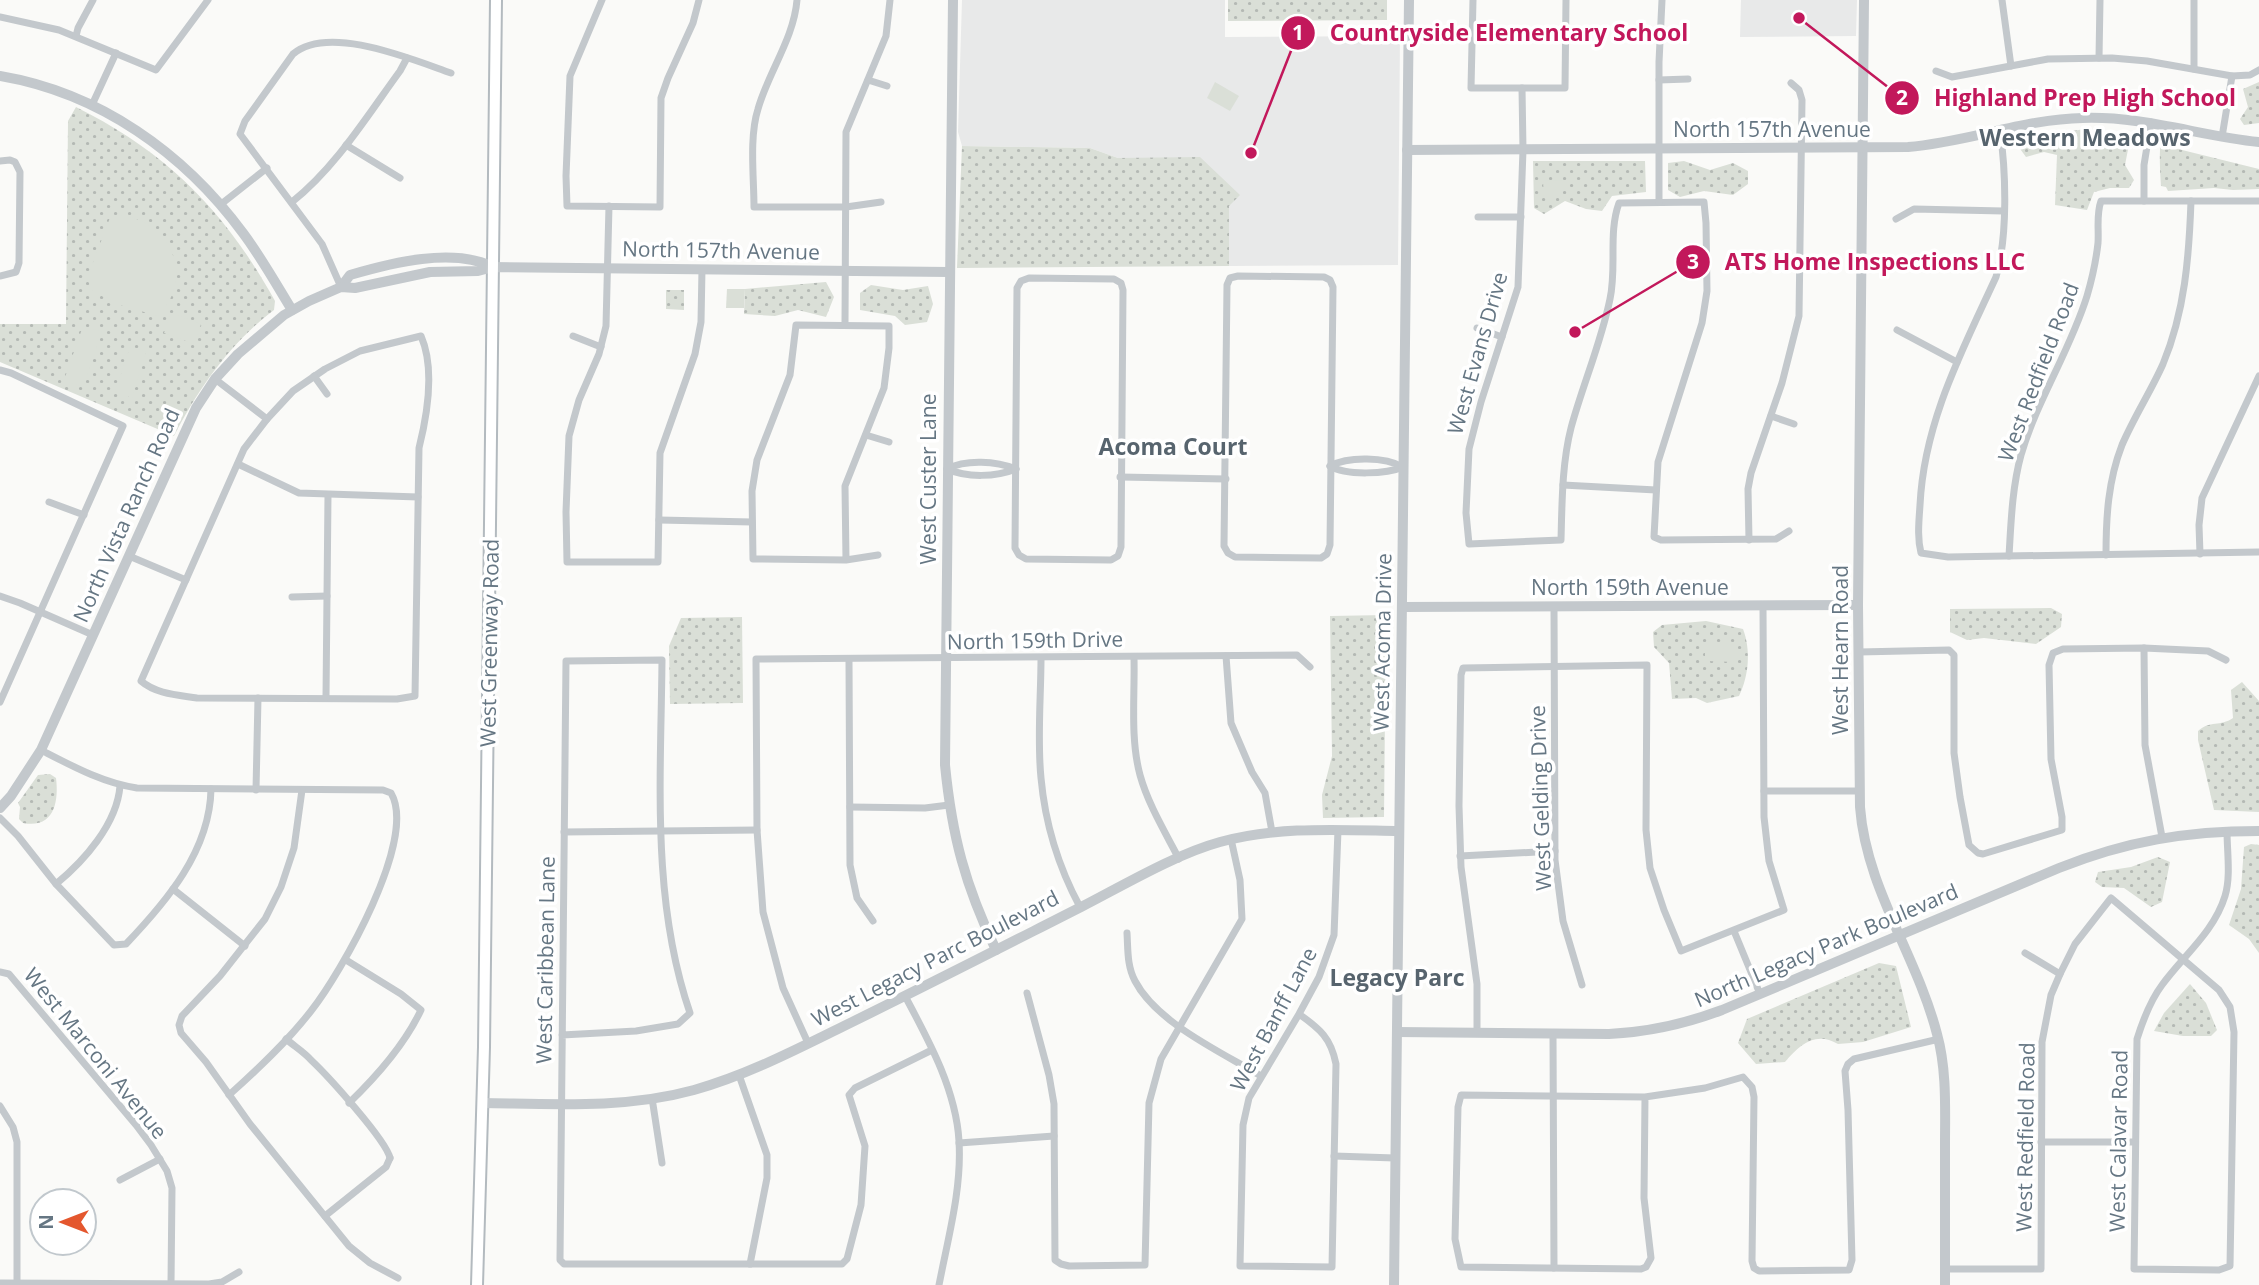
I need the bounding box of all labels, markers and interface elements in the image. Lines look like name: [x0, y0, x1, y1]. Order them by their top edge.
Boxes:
callout: Countryside Elementary School: [1281, 11, 1702, 55]
text: Countryside Elementary School: [1330, 16, 1688, 48]
text: 1: [1292, 18, 1304, 46]
callout: Highland Prep High School: [1885, 76, 2250, 120]
text: Highland Prep High School: [1934, 81, 2236, 113]
text: 2: [1896, 83, 1908, 111]
street label: North 157th Avenue: [1673, 115, 1871, 143]
district label: Western Meadows: [1979, 121, 2191, 153]
street label: North 157th Avenue: [622, 234, 820, 266]
callout: ATS Home Inspections LLC: [1676, 240, 2039, 284]
text: ATS Home Inspections LLC: [1725, 245, 2025, 277]
text: 3: [1687, 247, 1699, 275]
street label: West Evans Drive: [1440, 269, 1514, 437]
street label: West Redfield Road: [1991, 278, 2085, 466]
street label: West Custer Lane: [914, 394, 942, 564]
street label: North Vista Ranch Road: [66, 404, 186, 626]
district label: Acoma Court: [1099, 430, 1247, 462]
street label: West Greenway Road: [473, 539, 505, 747]
street label: West Acoma Drive: [1366, 553, 1398, 731]
street label: West Hearn Road: [1826, 565, 1854, 735]
street label: North 159th Avenue: [1531, 573, 1729, 601]
street label: North 159th Drive: [947, 624, 1123, 656]
street label: West Gelding Drive: [1523, 705, 1557, 891]
street label: West Caribbean Lane: [529, 856, 561, 1064]
street label: North Legacy Park Boulevard: [1690, 877, 1962, 1013]
street label: West Legacy Parc Boulevard: [807, 883, 1063, 1033]
street label: West Banff Lane: [1223, 942, 1323, 1096]
district label: Legacy Parc: [1330, 961, 1465, 993]
street label: West Marconi Avenue: [18, 962, 174, 1144]
street label: West Redfield Road: [2009, 1042, 2041, 1232]
street label: West Calavar Road: [2102, 1050, 2134, 1232]
north arrow: [28, 1187, 98, 1257]
text: N: [33, 1214, 59, 1230]

